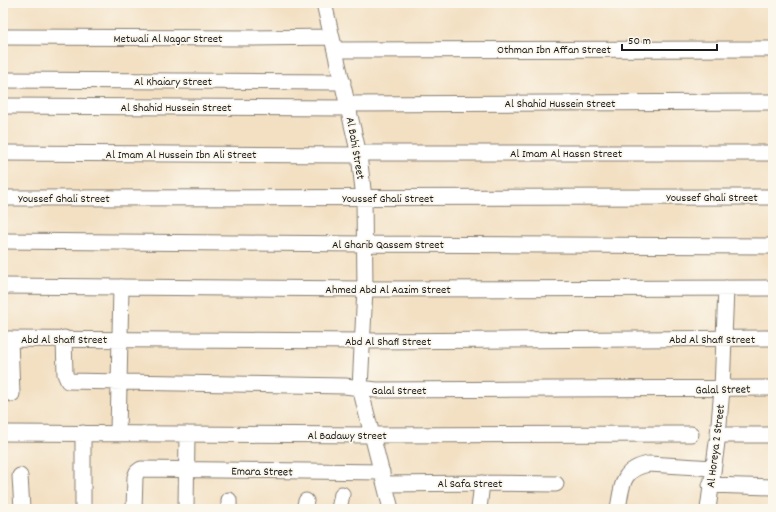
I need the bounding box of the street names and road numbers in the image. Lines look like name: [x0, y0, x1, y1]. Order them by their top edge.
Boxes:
street label: Metwali Al Nagar Street: [114, 31, 223, 48]
street label: Othman Ibn Affan Street: [497, 42, 612, 59]
street label: Al Khaiary Street: [134, 74, 213, 91]
street label: Al Shahid Hussein Street: [505, 96, 616, 113]
street label: Al Shahid Hussein Street: [121, 100, 232, 117]
street label: Al Bahi Street: [341, 116, 368, 181]
street label: Al Imam Al Hassn Street: [510, 146, 623, 163]
street label: Al Imam Al Hussein Ibn Ali Street: [106, 147, 257, 164]
street label: Youssef Ghali Street: [666, 190, 758, 207]
street label: Youssef Ghali Street: [18, 191, 110, 208]
street label: Youssef Ghali Street: [342, 191, 434, 208]
street label: Al Gharib Qassem Street: [332, 237, 445, 254]
street label: Ahmed Abd Al Aazim Street: [325, 282, 451, 299]
street label: Abd Al Shafi Street: [21, 332, 108, 349]
street label: Abd Al Shafi Street: [669, 332, 756, 349]
street label: Abd Al Shafi Street: [345, 334, 432, 351]
street label: Galal Street: [695, 382, 751, 399]
street label: Galal Street: [372, 383, 427, 400]
street label: Al Horeya 2 Street: [703, 403, 730, 489]
street label: Al Badawy Street: [307, 428, 387, 445]
street label: Emara Street: [231, 463, 293, 482]
street label: Al Safa Street: [438, 476, 503, 493]

